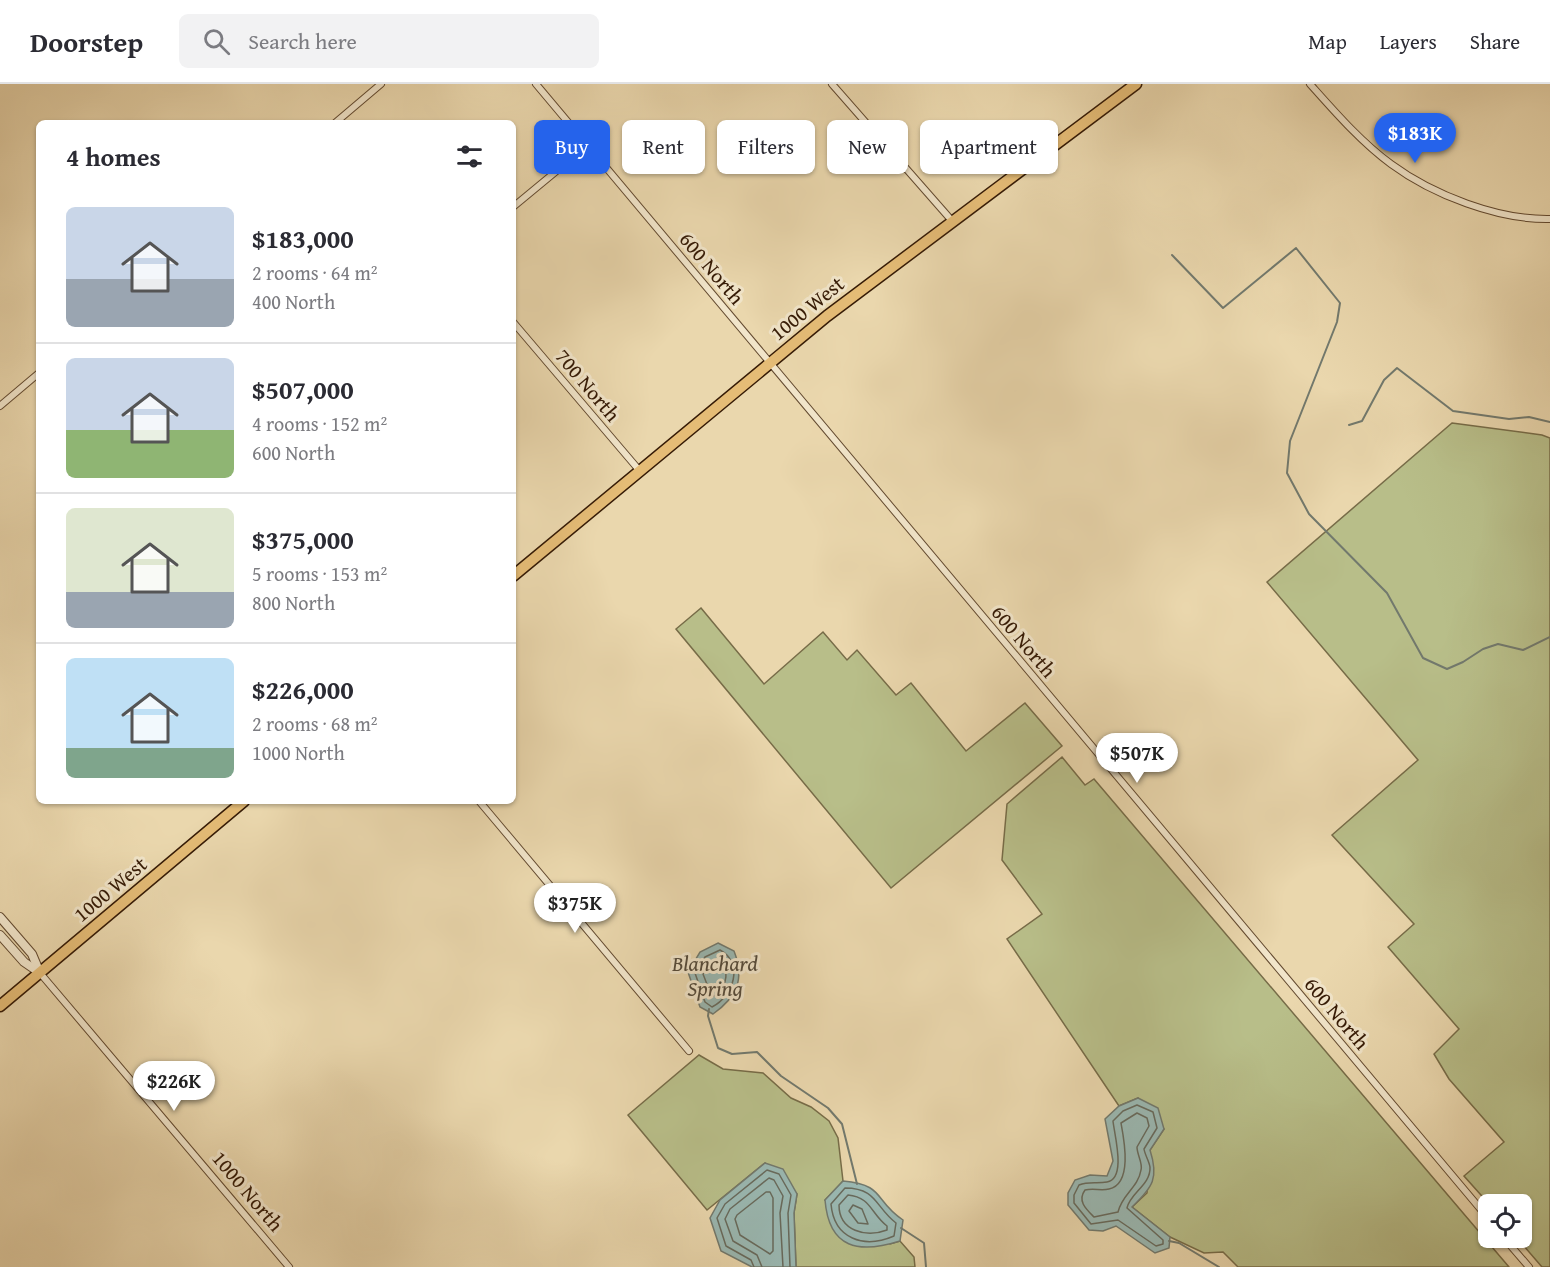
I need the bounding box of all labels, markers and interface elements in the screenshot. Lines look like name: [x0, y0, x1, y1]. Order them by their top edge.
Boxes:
search box: [179, 14, 599, 68]
text: Doorstep: [30, 21, 143, 62]
icon: search: [200, 25, 233, 58]
text: Search here: [248, 25, 357, 57]
text: Map: [1308, 26, 1347, 57]
text: Layers: [1380, 26, 1437, 57]
text: Share: [1470, 26, 1520, 57]
pin: $183K: [1373, 113, 1457, 164]
text: $183K: [1388, 118, 1442, 147]
chip: Buy: [534, 120, 610, 174]
chip: Rent: [622, 120, 705, 174]
chip: Filters: [717, 120, 815, 174]
chip: New: [827, 120, 908, 174]
chip: Apartment: [920, 120, 1058, 174]
text: 4 homes: [66, 137, 161, 176]
icon: filters: [453, 140, 486, 173]
text: $183,000: [252, 219, 354, 258]
street label: 600 North: [672, 225, 752, 312]
icon: home: [114, 231, 186, 303]
text: 2 rooms · 64 m²: [252, 258, 378, 287]
street label: 1000 West: [763, 268, 851, 348]
text: 400 North: [252, 287, 335, 316]
street label: 700 North: [548, 342, 628, 429]
text: $507,000: [252, 370, 354, 409]
icon: home: [114, 382, 186, 454]
text: 4 rooms · 152 m²: [252, 409, 387, 438]
text: 600 North: [252, 438, 335, 467]
text: $375,000: [252, 520, 354, 559]
icon: home: [114, 532, 186, 604]
text: 5 rooms · 153 m²: [252, 559, 387, 588]
text: 800 North: [252, 588, 335, 617]
street label: 600 North: [984, 598, 1064, 685]
text: $226,000: [252, 670, 354, 709]
icon: home: [114, 682, 186, 754]
text: 2 rooms · 68 m²: [252, 709, 378, 738]
pin: $507K: [1095, 733, 1179, 784]
text: 1000 North: [252, 738, 345, 767]
text: $507K: [1110, 738, 1164, 767]
street label: 1000 West: [66, 849, 154, 929]
pin: $375K: [533, 883, 617, 934]
text: $375K: [548, 888, 602, 917]
water label: Blanchard Spring: [671, 947, 758, 1004]
street label: 600 North: [1297, 970, 1377, 1057]
pin: $226K: [132, 1061, 216, 1112]
text: $226K: [147, 1066, 201, 1095]
street label: 1000 North: [205, 1144, 291, 1238]
map controls: [1478, 1194, 1532, 1248]
button: locate: [1478, 1194, 1532, 1248]

